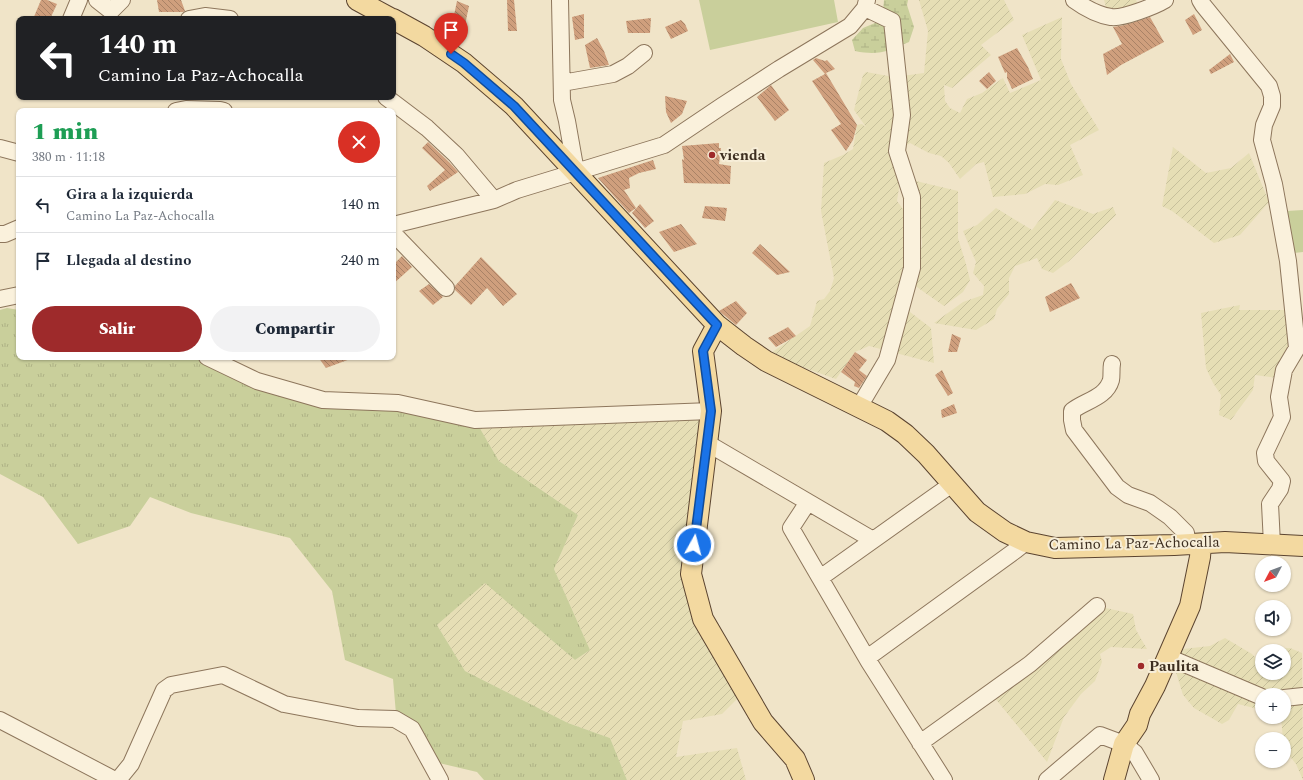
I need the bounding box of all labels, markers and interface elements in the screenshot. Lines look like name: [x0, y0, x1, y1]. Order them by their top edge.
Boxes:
pin: [434, 13, 468, 54]
icon: arrive: [440, 19, 462, 41]
text: 140 m: [98, 23, 177, 66]
icon: left: [32, 32, 84, 84]
text: Camino La Paz-Achocalla: [98, 62, 304, 89]
text: 1 min: [32, 114, 98, 150]
button: close: [338, 121, 380, 163]
place label: vienda: [719, 144, 766, 167]
text: 380 m · 11:18: [32, 147, 105, 167]
marker: vienda: [707, 150, 717, 160]
text: Gira a la izquierda: [66, 183, 193, 206]
text: 140 m: [341, 193, 380, 216]
icon: left: [32, 194, 54, 216]
text: Camino La Paz-Achocalla: [66, 206, 215, 226]
text: Llegada al destino: [66, 249, 191, 272]
text: 240 m: [341, 249, 380, 272]
icon: arrive: [32, 250, 54, 272]
button: Salir: [32, 306, 202, 352]
button: Compartir: [210, 306, 380, 352]
position arrow: [673, 524, 715, 566]
street label: Camino La Paz-Achocalla: [1048, 530, 1221, 556]
north arrow: [1255, 556, 1291, 592]
map controls: [1255, 556, 1291, 768]
button: sound: [1255, 600, 1291, 636]
button: layers: [1255, 644, 1291, 680]
place label: Paulita: [1149, 655, 1199, 678]
marker: Paulita: [1136, 661, 1146, 671]
button: +: [1255, 688, 1291, 724]
button: −: [1255, 732, 1291, 768]

